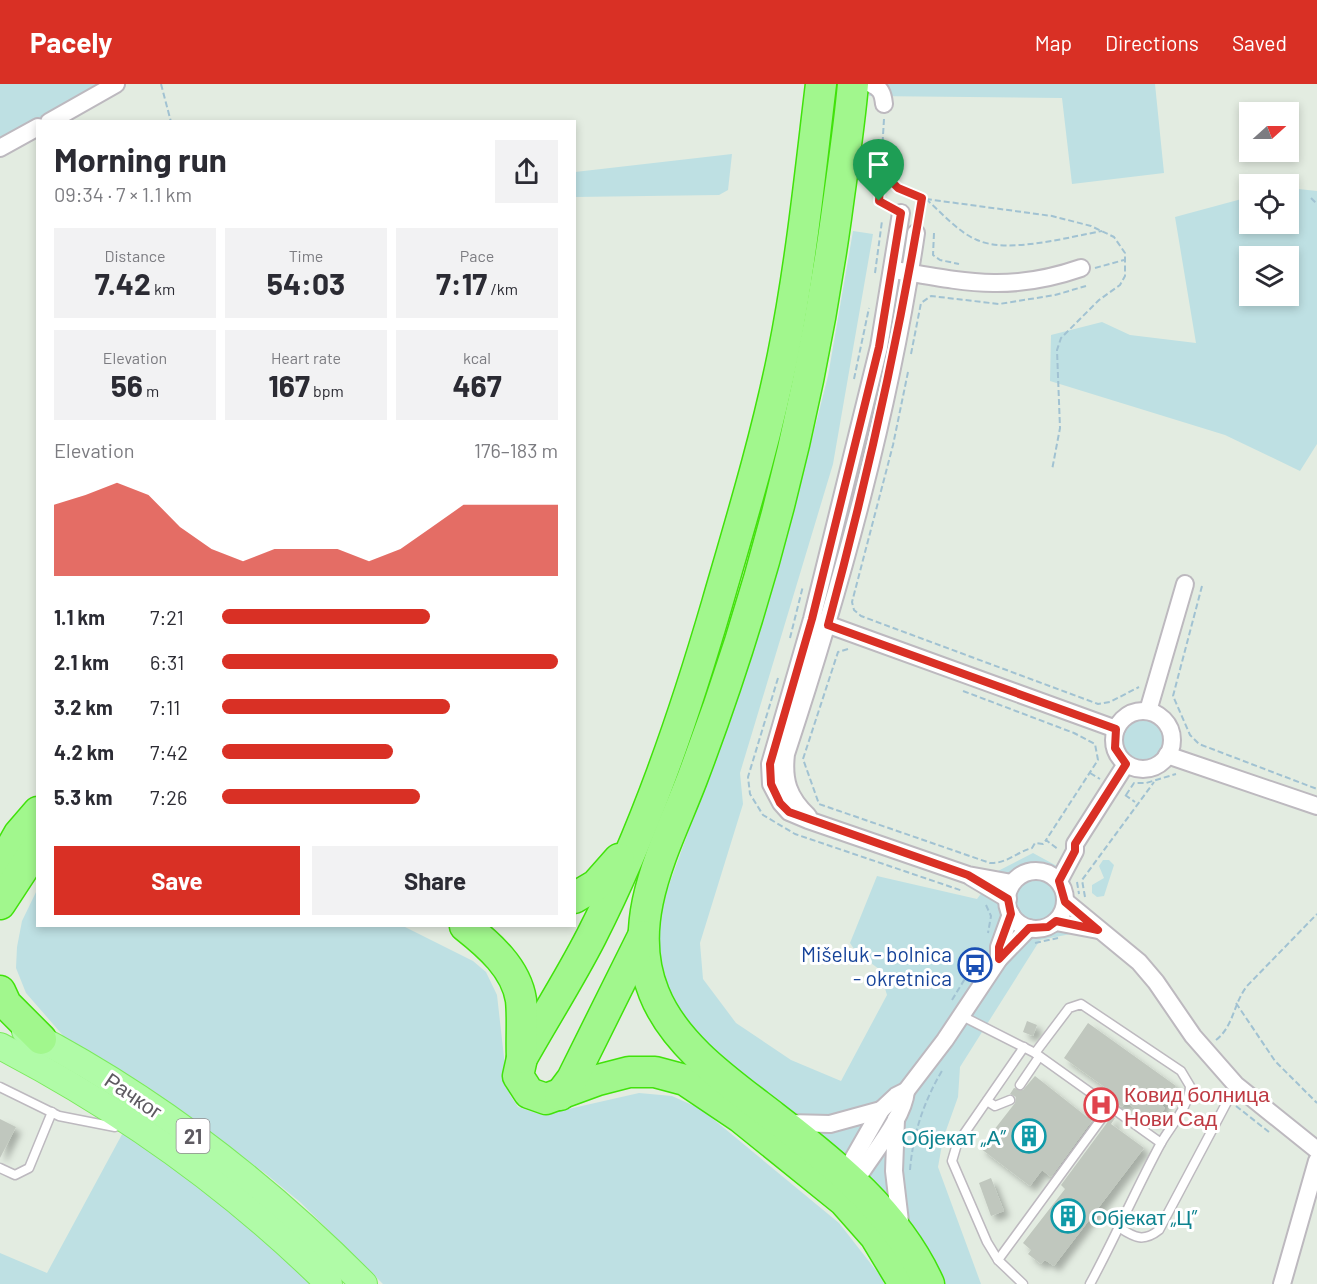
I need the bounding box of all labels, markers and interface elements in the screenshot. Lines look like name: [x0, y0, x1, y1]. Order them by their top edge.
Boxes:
text: Pacely: [30, 25, 112, 59]
text: Map: [1035, 30, 1072, 55]
text: Directions: [1105, 30, 1199, 55]
text: Saved: [1232, 30, 1287, 55]
north arrow: [1239, 102, 1299, 162]
map controls: [1239, 102, 1299, 306]
text: Morning run: [54, 139, 227, 179]
pin: [853, 139, 904, 201]
button: share: [495, 140, 558, 203]
icon: arrive: [862, 148, 895, 181]
button: locate: [1239, 174, 1299, 234]
text: 09:34 · 7 × 1.1 km: [54, 182, 192, 206]
text: Distance: [105, 246, 165, 265]
text: Time: [289, 246, 323, 265]
text: Pace: [460, 246, 494, 265]
button: layers: [1239, 246, 1299, 306]
text: 7.42: [95, 265, 151, 301]
text: 54:03: [267, 265, 345, 301]
text: 7:17: [436, 265, 487, 301]
text: km: [151, 279, 175, 298]
text: /km: [487, 279, 518, 298]
text: Elevation: [103, 348, 167, 367]
text: Heart rate: [271, 348, 341, 367]
text: kcal: [463, 348, 491, 367]
text: 56: [111, 367, 143, 403]
text: 167: [268, 367, 310, 403]
text: 467: [452, 367, 502, 403]
text: m: [143, 381, 159, 400]
text: bpm: [310, 381, 344, 400]
text: Elevation: [54, 438, 135, 462]
text: 176–183 m: [474, 438, 558, 462]
text: 1.1 km: [54, 605, 105, 629]
text: 7:21: [150, 605, 184, 629]
text: 2.1 km: [54, 650, 109, 674]
text: 6:31: [150, 650, 184, 674]
text: 3.2 km: [54, 695, 113, 719]
text: 7:11: [150, 695, 180, 719]
text: 4.2 km: [54, 740, 114, 764]
text: 7:42: [150, 740, 188, 764]
text: 5.3 km: [54, 785, 112, 809]
text: 7:26: [150, 785, 187, 809]
button: Save: [54, 846, 300, 915]
button: Share: [312, 846, 558, 915]
place label: Mišeluk - bolnica - okretnica: [801, 941, 952, 990]
bus stop icon: Mišeluk - bolnica - okretnica: [957, 947, 993, 983]
street label: Рачког: [100, 1067, 168, 1124]
place label: Ковид болница Нови Сад: [1124, 1081, 1270, 1130]
hospital icon: Ковид болница Нови Сад: [1083, 1087, 1119, 1123]
building icon: Објекат „А”: [1011, 1118, 1047, 1154]
road number: 21: [176, 1119, 210, 1153]
place label: Објекат „А”: [901, 1124, 1006, 1149]
building icon: Објекат „Ц”: [1050, 1198, 1086, 1234]
place label: Објекат „Ц”: [1091, 1204, 1198, 1229]

